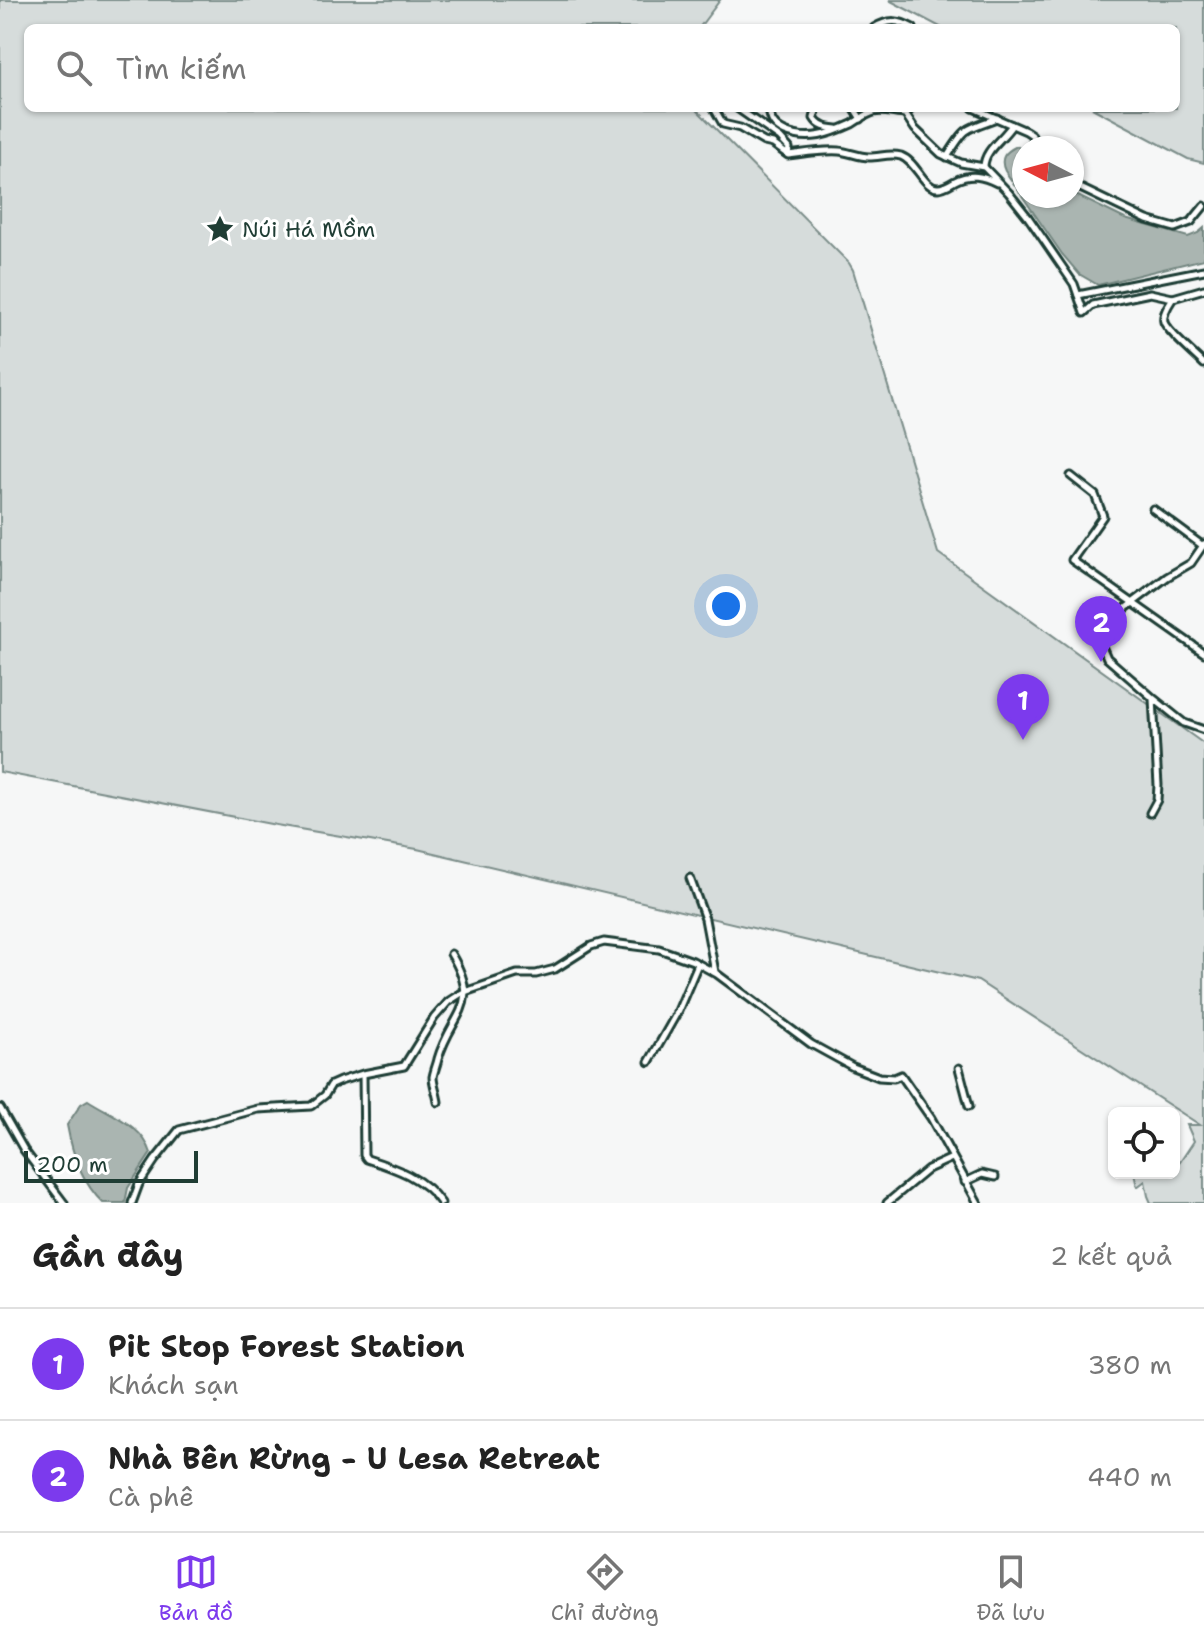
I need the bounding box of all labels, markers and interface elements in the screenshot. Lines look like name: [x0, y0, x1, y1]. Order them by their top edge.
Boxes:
search box: [24, 24, 1180, 112]
icon: search: [52, 46, 96, 90]
text: Tìm kiếm: [116, 48, 247, 89]
north arrow: [1012, 136, 1084, 208]
place icon: Núi Há Mồm: [205, 214, 235, 244]
place label: Núi Há Mồm: [242, 215, 375, 244]
your location: [706, 586, 746, 626]
pin: 2: [1075, 596, 1127, 662]
pin: 1: [997, 674, 1049, 740]
map controls: [1108, 1107, 1180, 1179]
button: locate: [1108, 1107, 1180, 1179]
scale bar: [24, 1147, 198, 1183]
text: 200 m: [36, 1150, 108, 1179]
text: Gần đây: [32, 1232, 184, 1278]
text: 2 kết quả: [1050, 1238, 1172, 1273]
text: Pit Stop Forest Station: [108, 1326, 465, 1367]
text: 1: [52, 1347, 64, 1382]
text: 380 m: [1087, 1347, 1172, 1382]
text: Khách sạn: [108, 1367, 239, 1402]
text: Nhà Bên Rừng - U Lesa Retreat: [108, 1438, 600, 1479]
text: 2: [49, 1459, 67, 1494]
text: 440 m: [1087, 1459, 1172, 1494]
text: Cà phê: [108, 1479, 194, 1514]
tab: Bản đồ: [159, 1550, 233, 1627]
tab: Chỉ đường: [551, 1550, 659, 1627]
tab: Đã lưu: [976, 1550, 1045, 1627]

